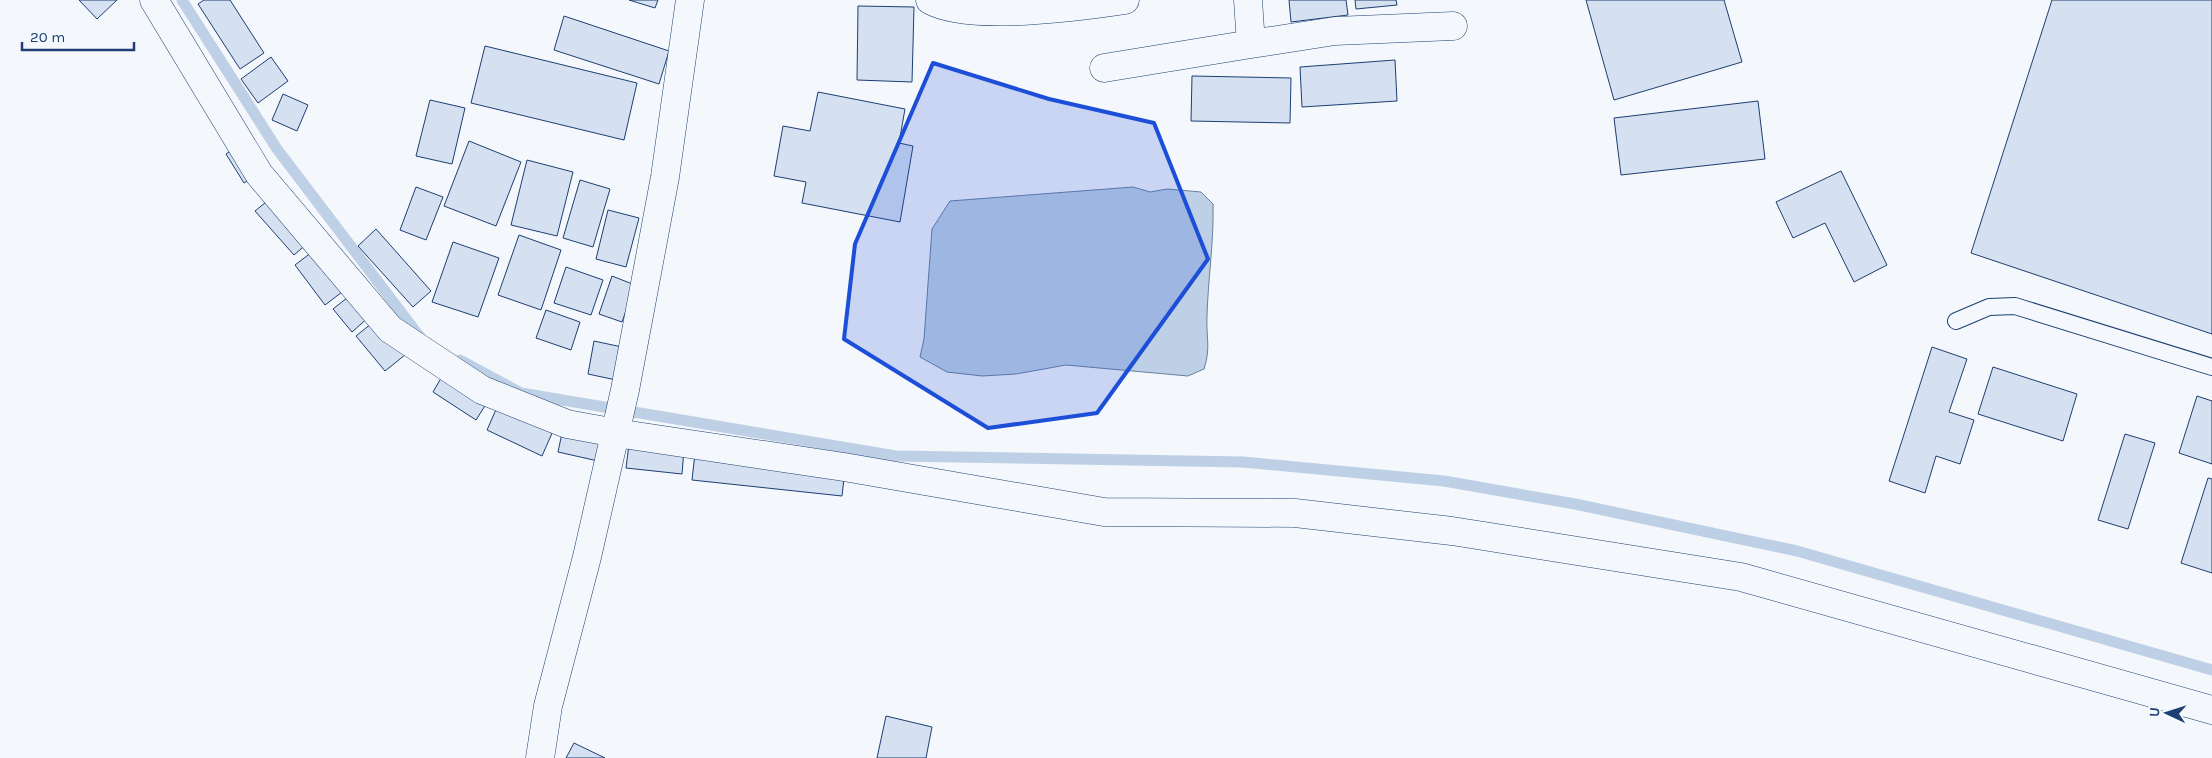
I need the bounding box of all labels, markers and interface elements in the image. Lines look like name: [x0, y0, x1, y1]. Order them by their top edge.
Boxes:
scale bar: [22, 20, 135, 52]
text: 20 m: [30, 28, 65, 46]
north arrow: [2142, 688, 2192, 738]
text: U: [2146, 707, 2163, 718]

